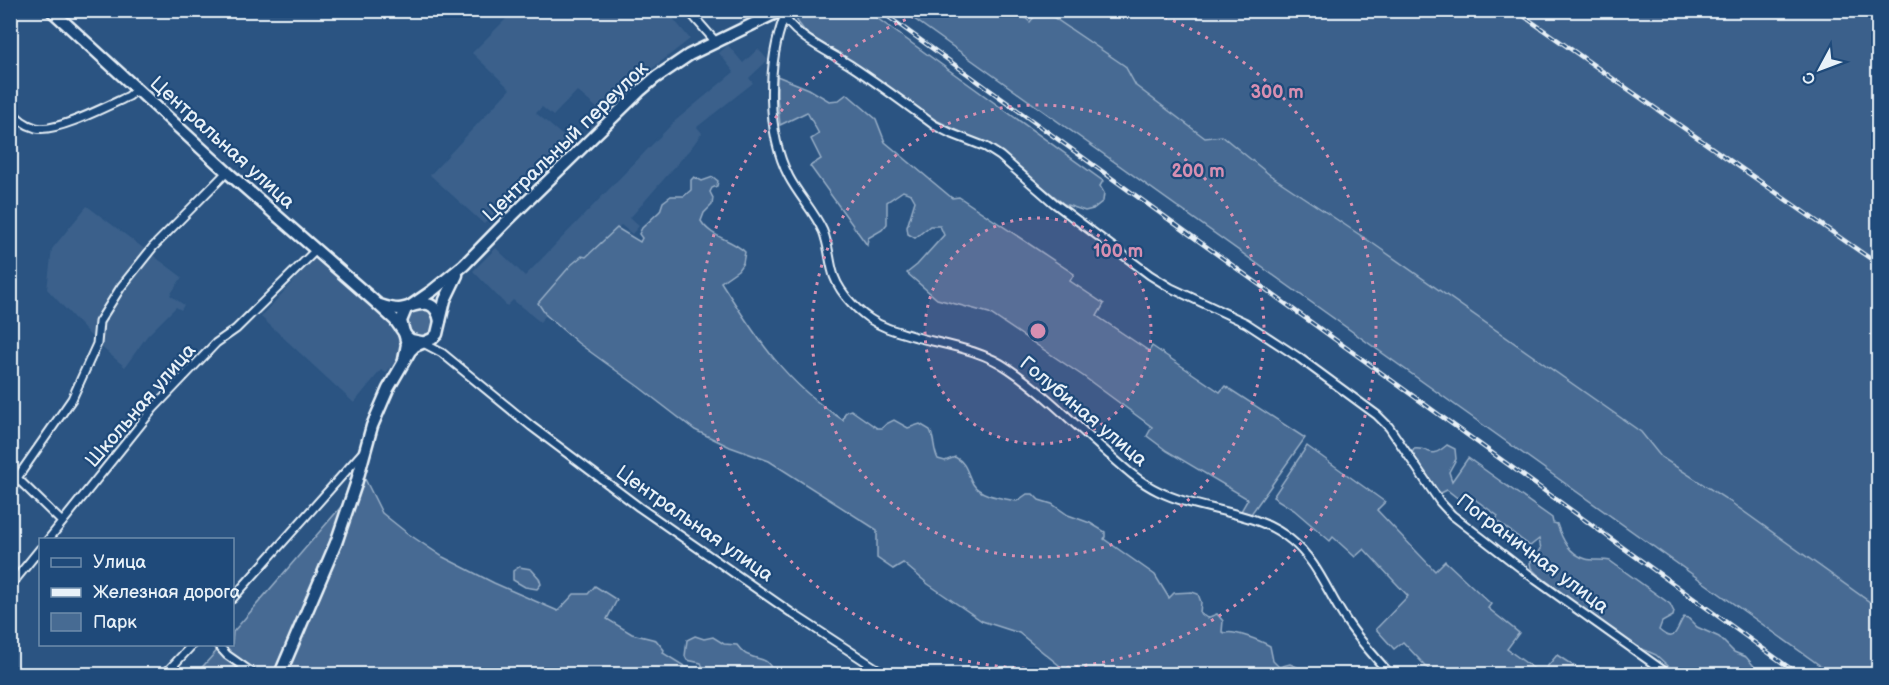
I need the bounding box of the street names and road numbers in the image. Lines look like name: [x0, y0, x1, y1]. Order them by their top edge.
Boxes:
street label: Центральный переулок: [478, 56, 654, 227]
street label: Центральная улица: [145, 71, 300, 214]
street label: Школьная улица: [80, 339, 201, 472]
street label: Голубиная улица: [1015, 351, 1152, 472]
street label: Центральная улица: [611, 461, 778, 587]
street label: Пограничная улица: [1452, 489, 1613, 619]

